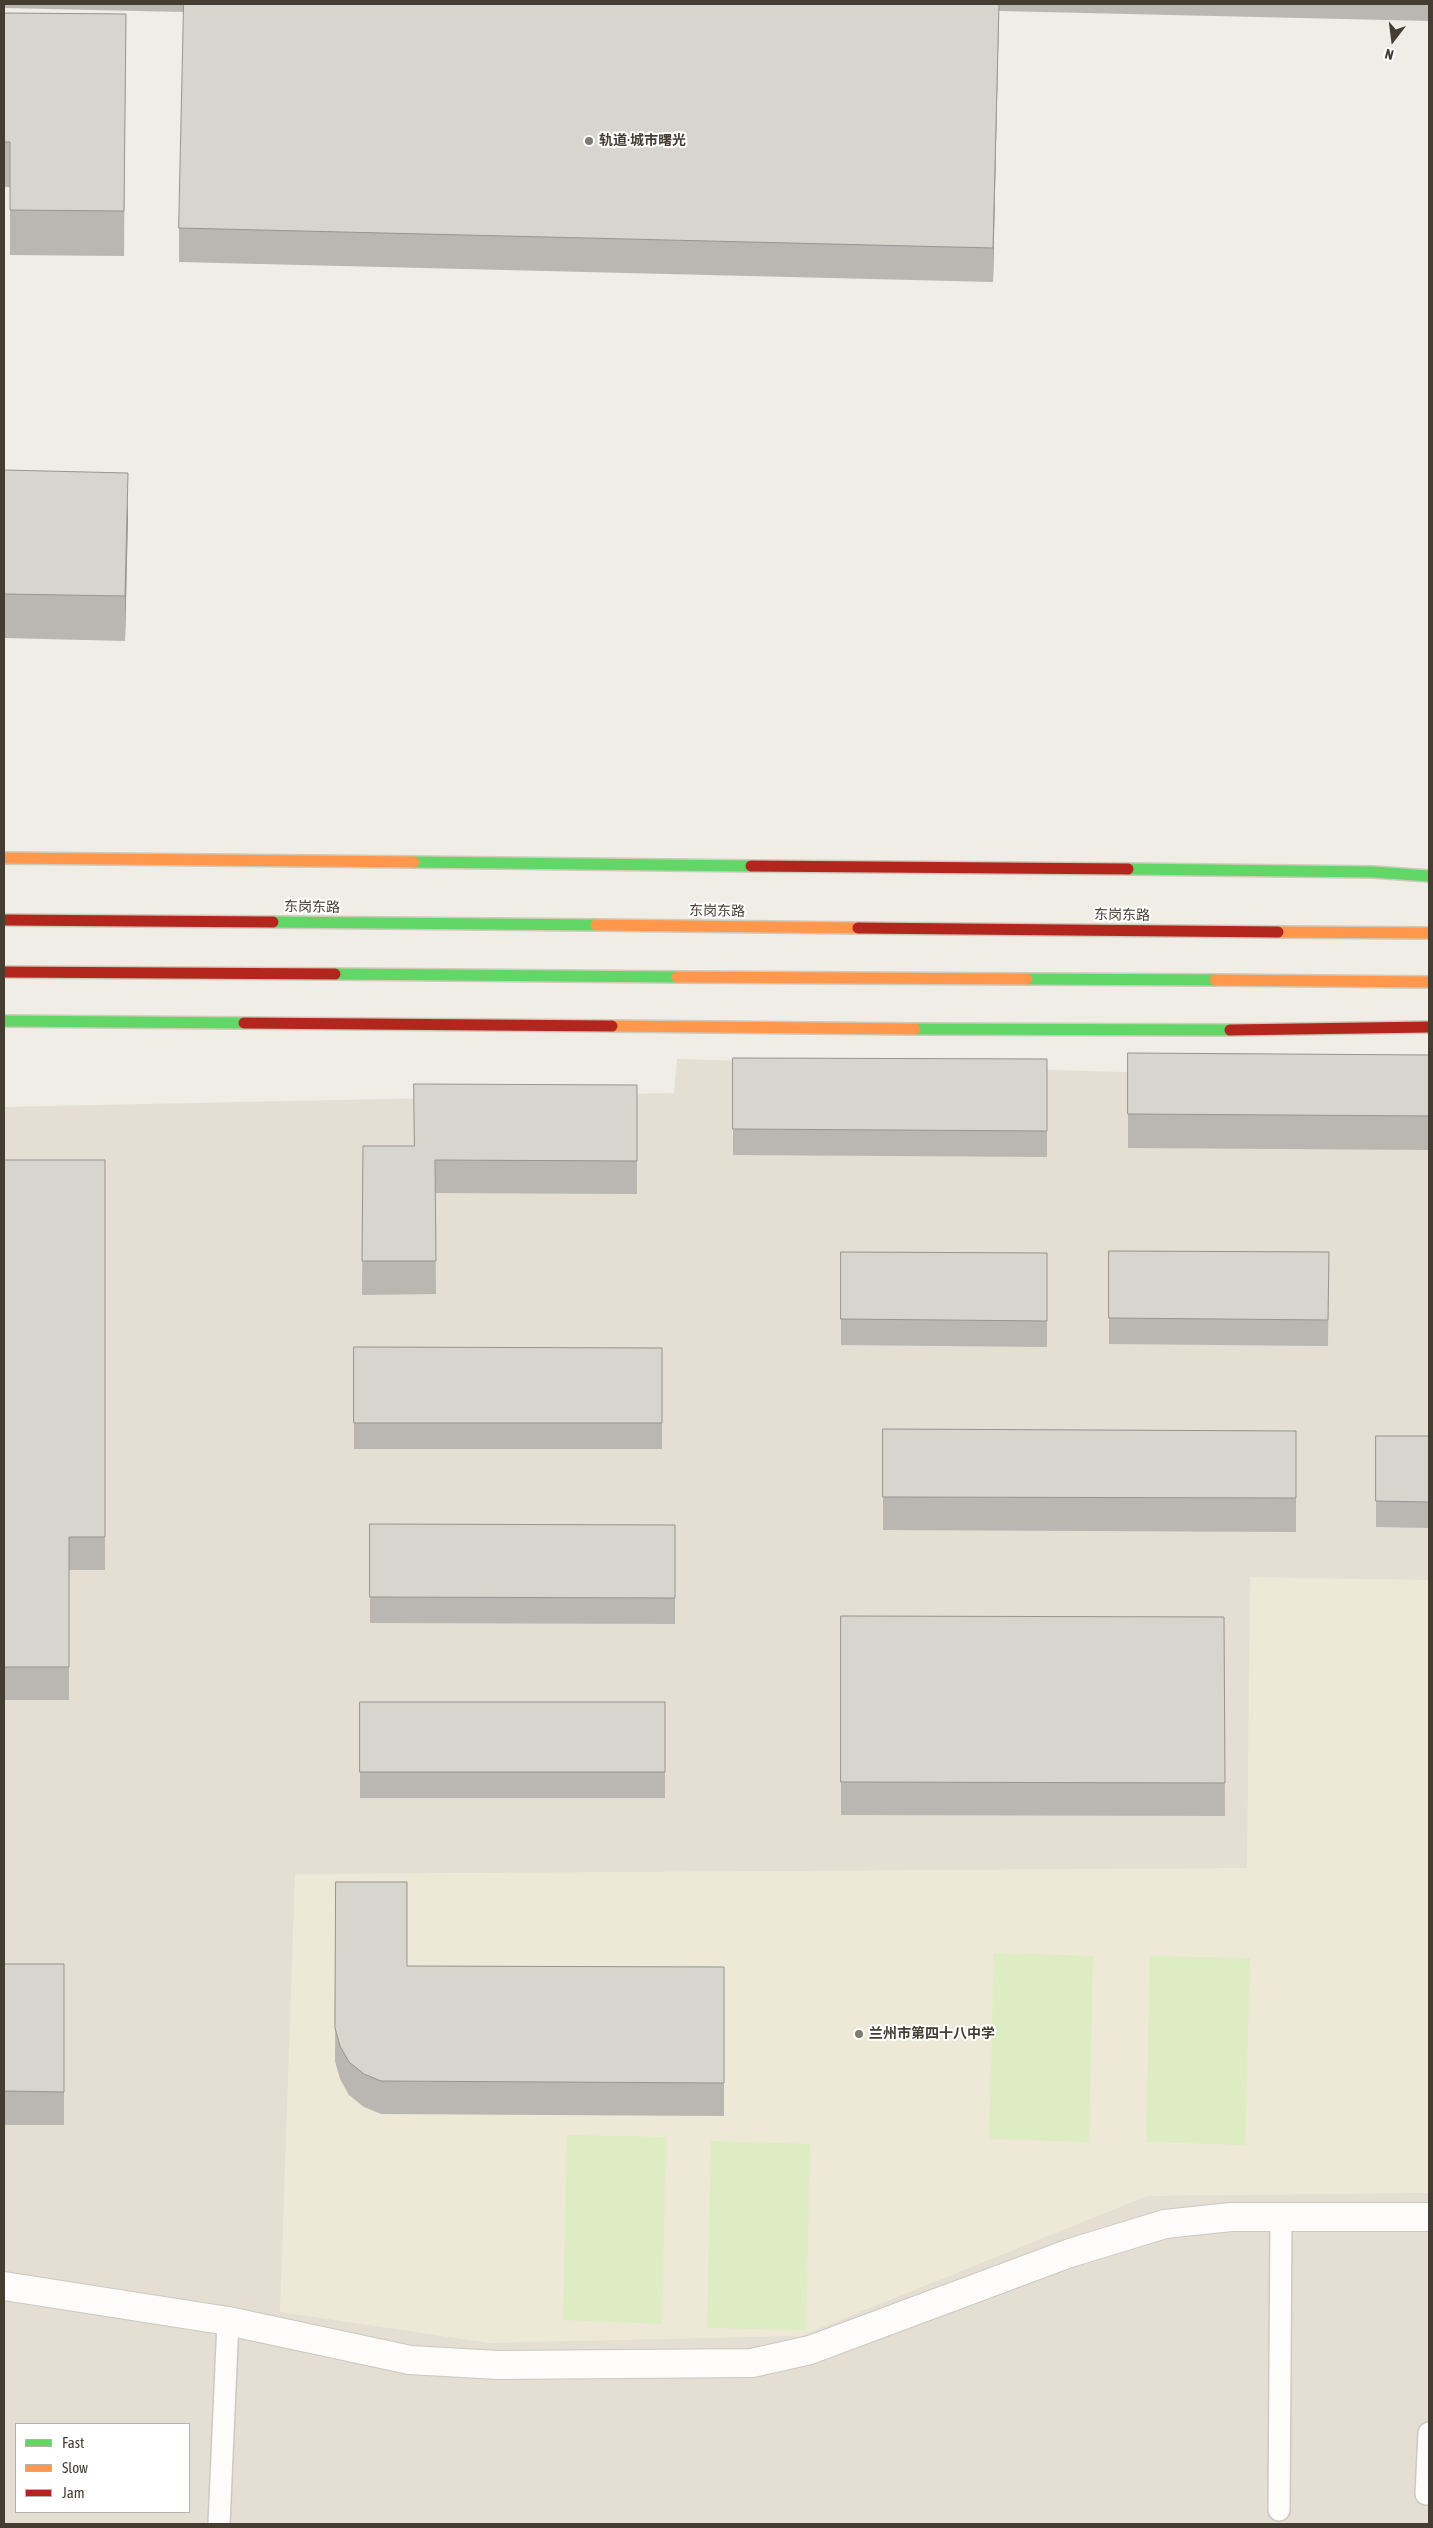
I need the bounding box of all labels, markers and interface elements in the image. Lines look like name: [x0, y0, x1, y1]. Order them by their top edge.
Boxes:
north arrow: [1368, 15, 1418, 65]
text: N: [1383, 46, 1395, 63]
place label: 轨道·城市曙光: [599, 133, 686, 149]
marker: 轨道·城市曙光: [583, 135, 595, 147]
street label: 东岗东路: [284, 898, 340, 916]
street label: 东岗东路: [689, 902, 745, 920]
street label: 东岗东路: [1094, 906, 1150, 924]
place label: 兰州市第四十八中学: [869, 2026, 995, 2042]
marker: 兰州市第四十八中学: [853, 2028, 865, 2040]
legend: [15, 2423, 190, 2513]
text: Fast: [62, 2434, 84, 2451]
text: Slow: [62, 2459, 88, 2476]
text: Jam: [62, 2484, 85, 2501]

